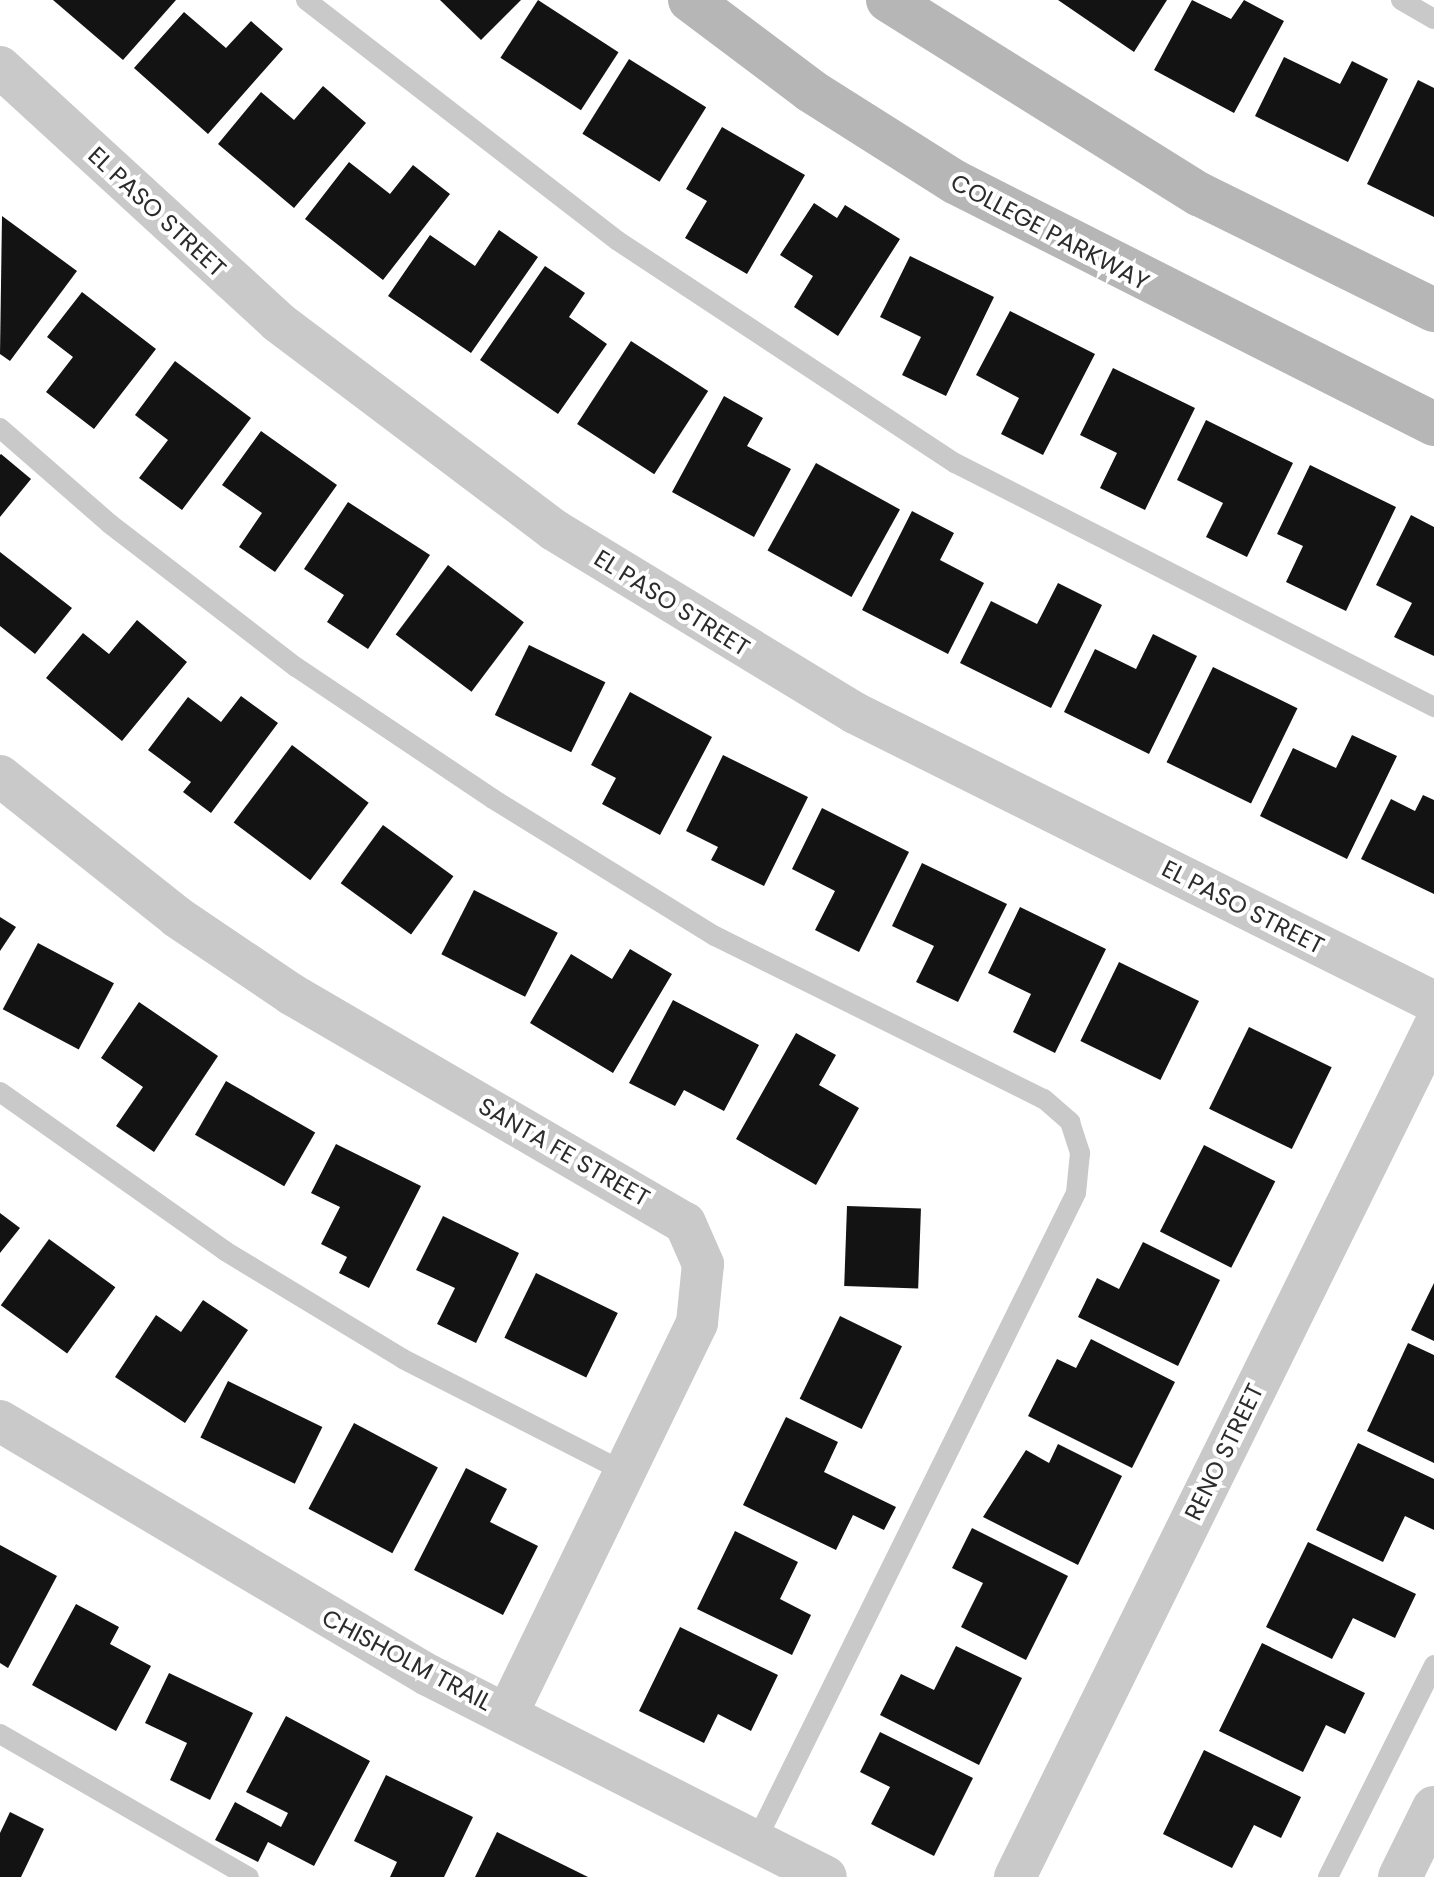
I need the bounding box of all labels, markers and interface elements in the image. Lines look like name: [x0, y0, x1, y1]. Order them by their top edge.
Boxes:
street label: EL PASO STREET: [82, 141, 232, 283]
street label: COLLEGE PARKWAY: [946, 168, 1154, 296]
street label: EL PASO STREET: [589, 544, 755, 662]
street label: EL PASO STREET: [1157, 854, 1329, 960]
street label: SANTA FE STREET: [473, 1091, 655, 1213]
street label: RENO STREET: [1179, 1379, 1269, 1525]
street label: CHISHOLM TRAIL: [317, 1603, 497, 1717]

